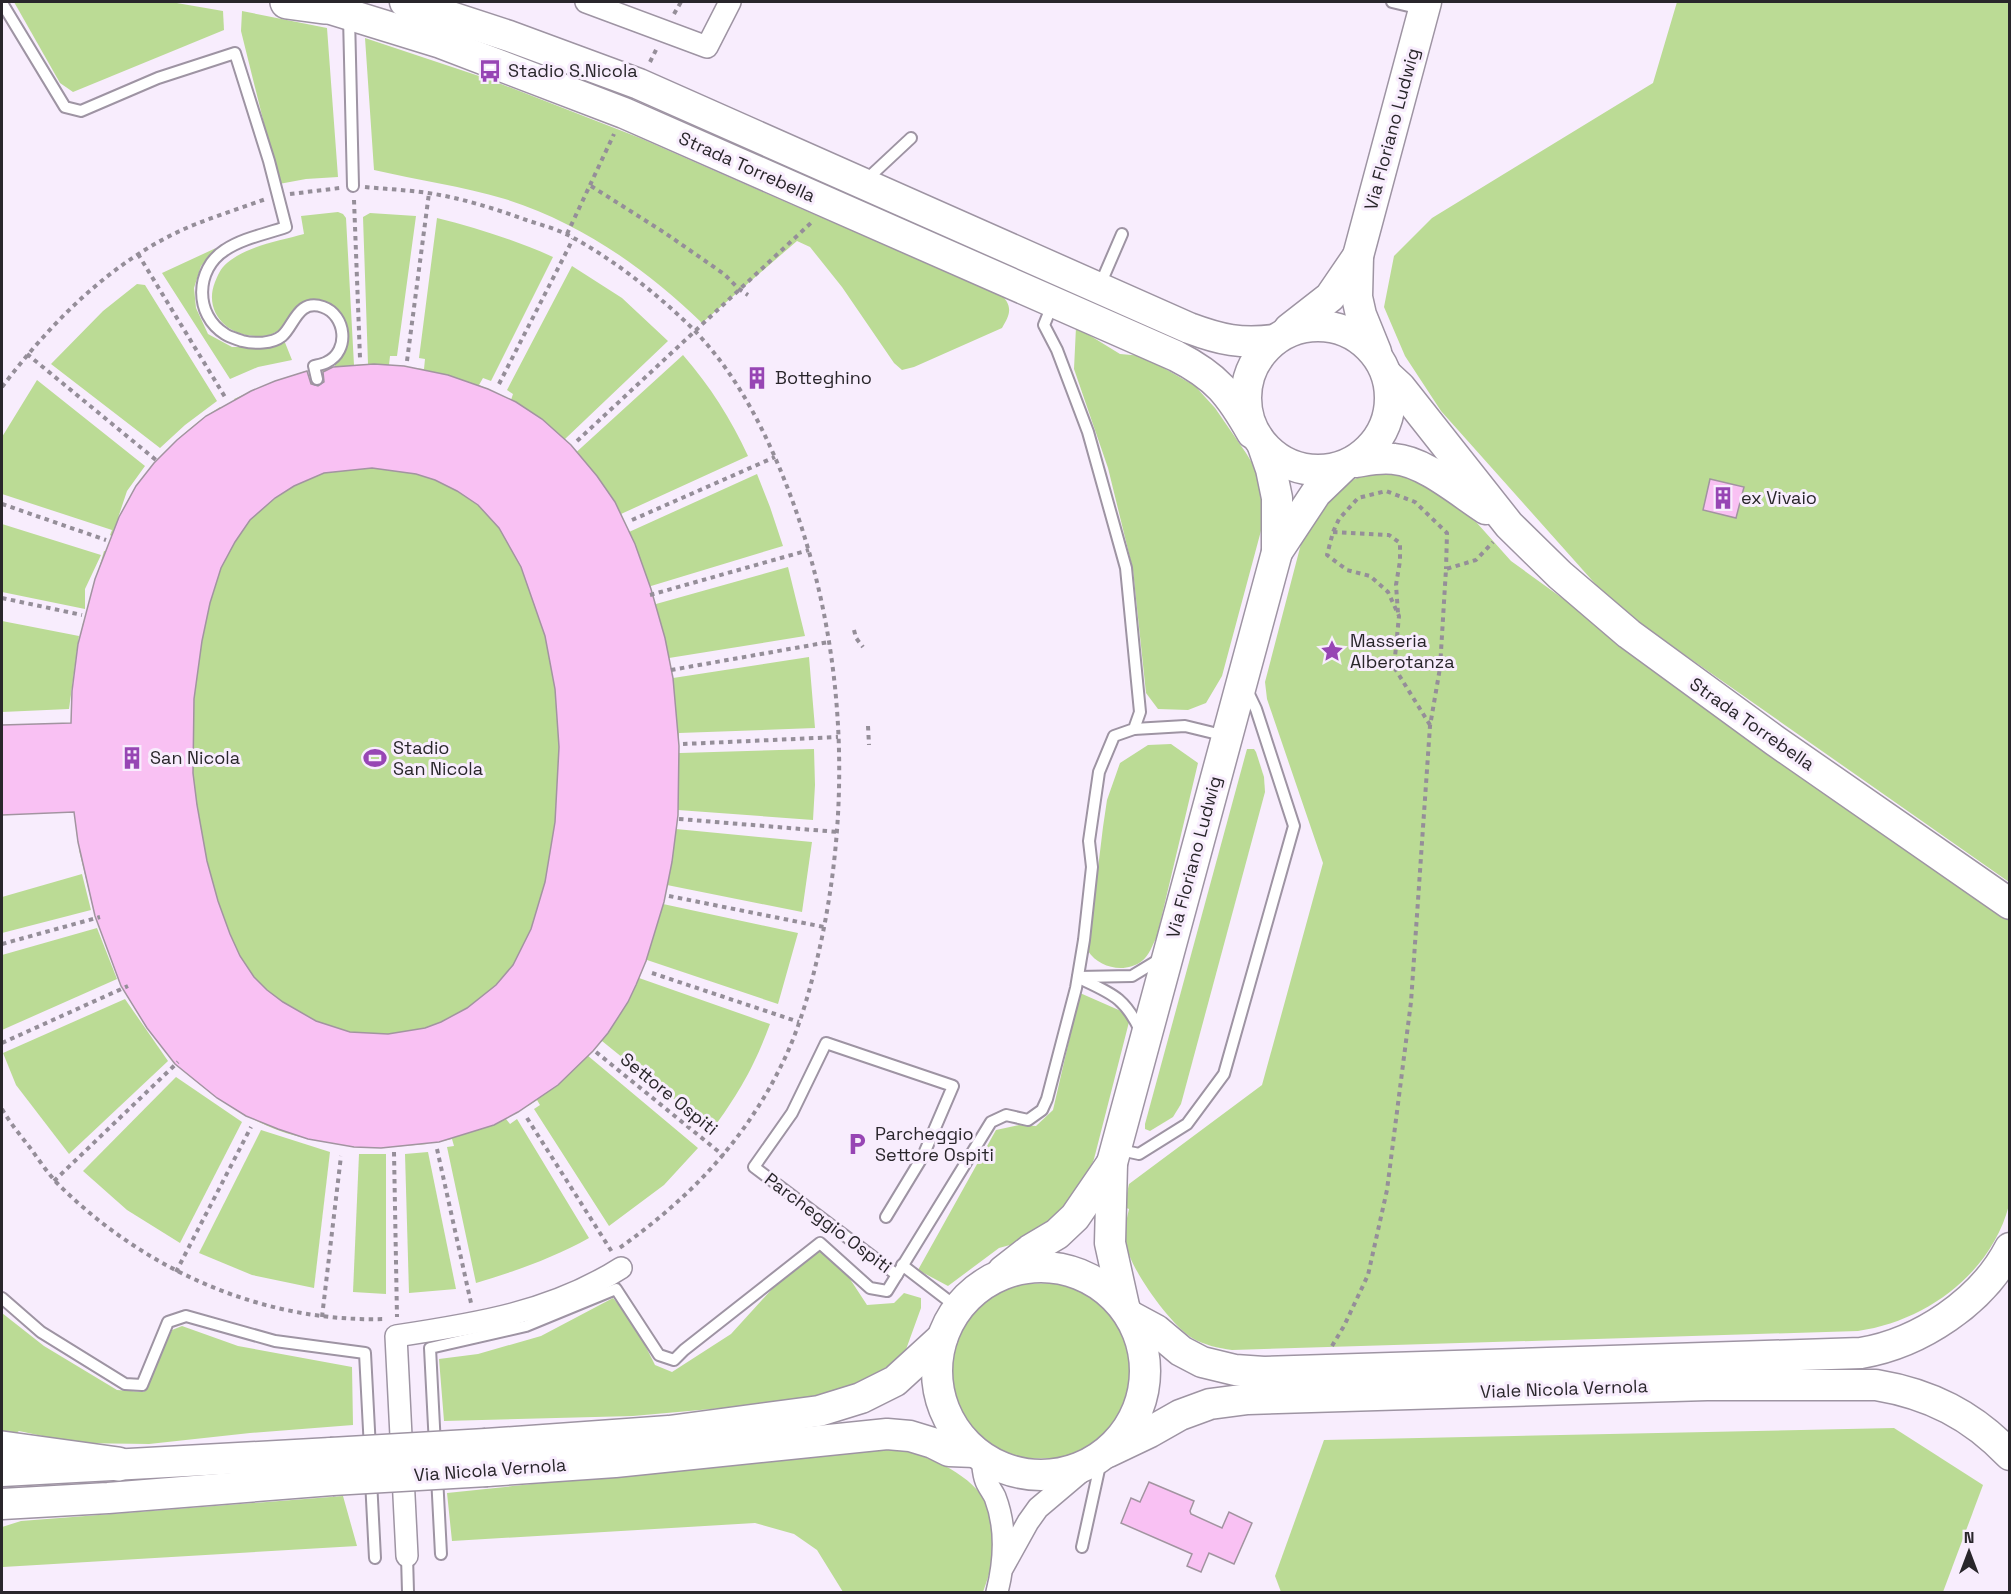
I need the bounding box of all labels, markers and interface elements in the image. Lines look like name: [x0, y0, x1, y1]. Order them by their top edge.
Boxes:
street label: Via Floriano Ludwig: [1359, 45, 1424, 212]
bus stop icon: Stadio S.Nicola: [477, 58, 503, 84]
place label: Stadio S.Nicola: [508, 59, 638, 82]
street label: Strada Torrebella: [675, 126, 819, 207]
building icon: Botteghino: [744, 365, 770, 391]
place label: Botteghino: [775, 366, 872, 389]
building icon: ex Vivaio: [1710, 485, 1736, 511]
place label: ex Vivaio: [1741, 486, 1817, 509]
place label: Masseria Alberotanza: [1350, 629, 1455, 673]
place icon: Masseria Alberotanza: [1319, 638, 1345, 664]
street label: Strada Torrebella: [1685, 672, 1819, 775]
place label: Stadio San Nicola: [393, 736, 483, 780]
building icon: San Nicola: [119, 745, 145, 771]
sports icon: Stadio San Nicola: [362, 745, 388, 771]
place label: San Nicola: [150, 746, 240, 769]
street label: Via Floriano Ludwig: [1161, 773, 1226, 940]
street label: Settore Ospiti: [616, 1047, 723, 1140]
place label: Parcheggio Settore Ospiti: [875, 1122, 994, 1166]
parking icon: Parcheggio Settore Ospiti: [844, 1131, 870, 1157]
street label: Parcheggio Ospiti: [760, 1167, 896, 1278]
street label: Viale Nicola Vernola: [1480, 1374, 1648, 1403]
street label: Via Nicola Vernola: [413, 1453, 567, 1486]
north arrow: [1939, 1522, 1999, 1582]
text: N: [1964, 1527, 1974, 1548]

